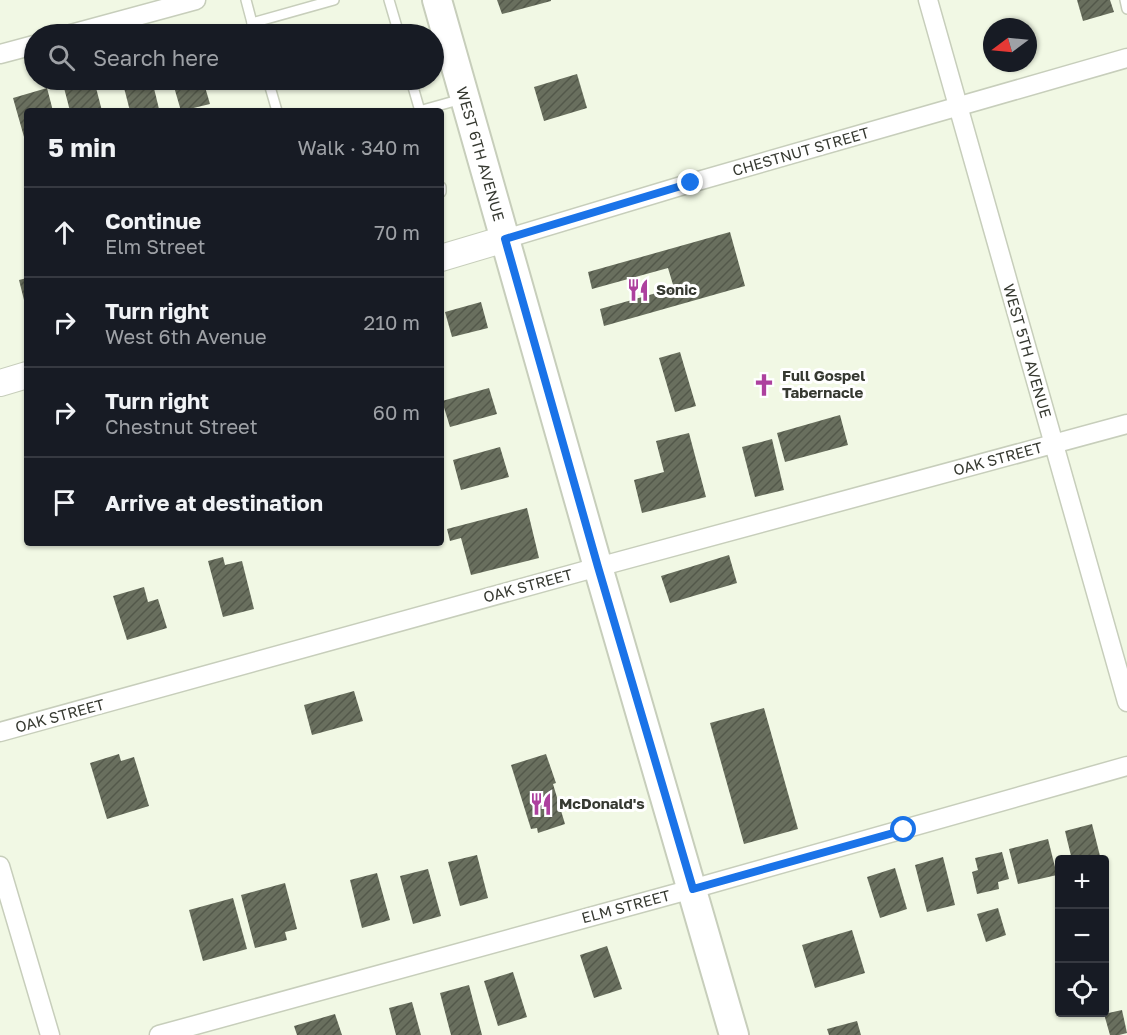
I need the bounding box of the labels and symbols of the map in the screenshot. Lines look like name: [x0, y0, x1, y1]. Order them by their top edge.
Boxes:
north arrow: [983, 18, 1037, 72]
street label: WEST 6TH AVENUE: [453, 84, 509, 223]
street label: CHESTNUT STREET: [730, 123, 871, 179]
route end: [677, 169, 703, 195]
restaurant icon: Sonic: [625, 277, 651, 303]
place label: Sonic: [656, 280, 697, 298]
street label: WEST 5TH AVENUE: [1000, 282, 1056, 420]
place label: Full Gospel Tabernacle: [782, 366, 865, 401]
church icon: Full Gospel Tabernacle: [751, 372, 777, 398]
street label: OAK STREET: [951, 437, 1044, 479]
street label: OAK STREET: [481, 564, 574, 606]
street label: OAK STREET: [13, 694, 106, 736]
restaurant icon: McDonald's: [528, 791, 554, 817]
place label: McDonald's: [559, 794, 645, 812]
route start: [890, 816, 916, 842]
street label: ELM STREET: [579, 886, 672, 927]

